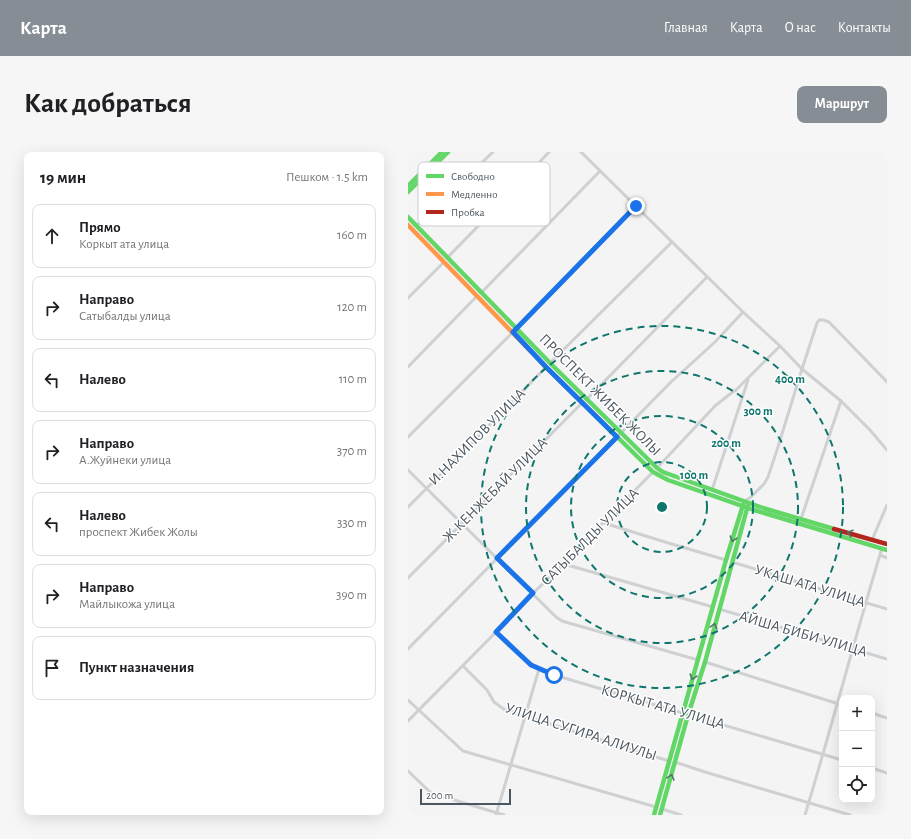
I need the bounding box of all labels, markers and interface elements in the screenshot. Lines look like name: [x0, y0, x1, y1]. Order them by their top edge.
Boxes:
text: Карта: [20, 19, 67, 38]
text: Главная: [664, 21, 708, 35]
text: Карта: [730, 21, 763, 35]
text: О нас: [785, 21, 816, 35]
text: Контакты: [838, 21, 891, 35]
button: Маршрут: [797, 86, 887, 123]
text: Как добраться: [24, 90, 192, 118]
legend: [418, 162, 550, 226]
text: 19 мин: [40, 169, 86, 186]
text: Пешком · 1.5 km: [286, 171, 368, 184]
text: Свободно: [451, 171, 495, 182]
text: Медленно: [451, 189, 498, 200]
route end: [627, 197, 645, 215]
text: Пробка: [451, 207, 484, 218]
text: Прямо: [79, 220, 121, 235]
icon: ahead: [41, 225, 63, 247]
text: 160 m: [337, 229, 367, 242]
text: Коркыт ата улица: [79, 238, 169, 251]
text: Направо: [79, 292, 134, 307]
icon: right: [41, 297, 63, 319]
text: 120 m: [337, 301, 367, 314]
text: Сатыбалды улица: [79, 310, 171, 323]
street label: ПРОСПЕКТ ЖИБЕК ЖОЛЫ: [536, 331, 664, 459]
icon: left: [41, 369, 63, 391]
text: Налево: [79, 372, 126, 387]
text: 110 m: [339, 373, 367, 386]
text: 400 m: [775, 373, 805, 385]
street label: И.НАХИПОВ УЛИЦА: [426, 386, 528, 488]
text: 300 m: [743, 405, 773, 417]
street label: Ж.КЕНЖЕБАЙ УЛИЦА: [440, 435, 550, 545]
text: Направо: [79, 436, 134, 451]
text: 200 m: [711, 437, 741, 449]
icon: right: [41, 441, 63, 463]
text: 370 m: [337, 445, 367, 458]
text: А.Жуйнеки улица: [79, 454, 171, 467]
text: 100 m: [680, 469, 708, 481]
street label: САТЫБАЛДЫ УЛИЦА: [538, 485, 642, 589]
centre of rings: [655, 500, 669, 514]
text: Налево: [79, 508, 126, 523]
icon: left: [41, 513, 63, 535]
text: 330 m: [337, 517, 367, 530]
text: проспект Жибек Жолы: [79, 526, 198, 539]
one-way arrow: [846, 529, 853, 538]
one-way arrow: [729, 535, 738, 542]
street label: УКАШ АТА УЛИЦА: [753, 562, 867, 610]
text: Направо: [79, 580, 134, 595]
icon: right: [41, 585, 63, 607]
text: 390 m: [336, 589, 367, 602]
text: Майлыкожа улица: [79, 598, 175, 611]
street label: АЙША БИБИ УЛИЦА: [737, 609, 869, 659]
one-way arrow: [710, 622, 718, 629]
icon: arrive: [41, 657, 63, 679]
text: Пункт назначения: [79, 660, 194, 675]
route start: [545, 666, 563, 684]
one-way arrow: [689, 673, 698, 680]
street label: КОРКЫТ АТА УЛИЦА: [599, 682, 727, 732]
map controls: [839, 695, 875, 803]
button: +: [839, 695, 875, 731]
street label: УЛИЦА СУГИРА АЛИУЛЫ: [503, 700, 659, 764]
button: −: [839, 731, 875, 767]
button: locate: [839, 767, 875, 803]
one-way arrow: [666, 774, 675, 781]
scale bar: [420, 787, 511, 806]
text: 200 m: [426, 790, 453, 801]

